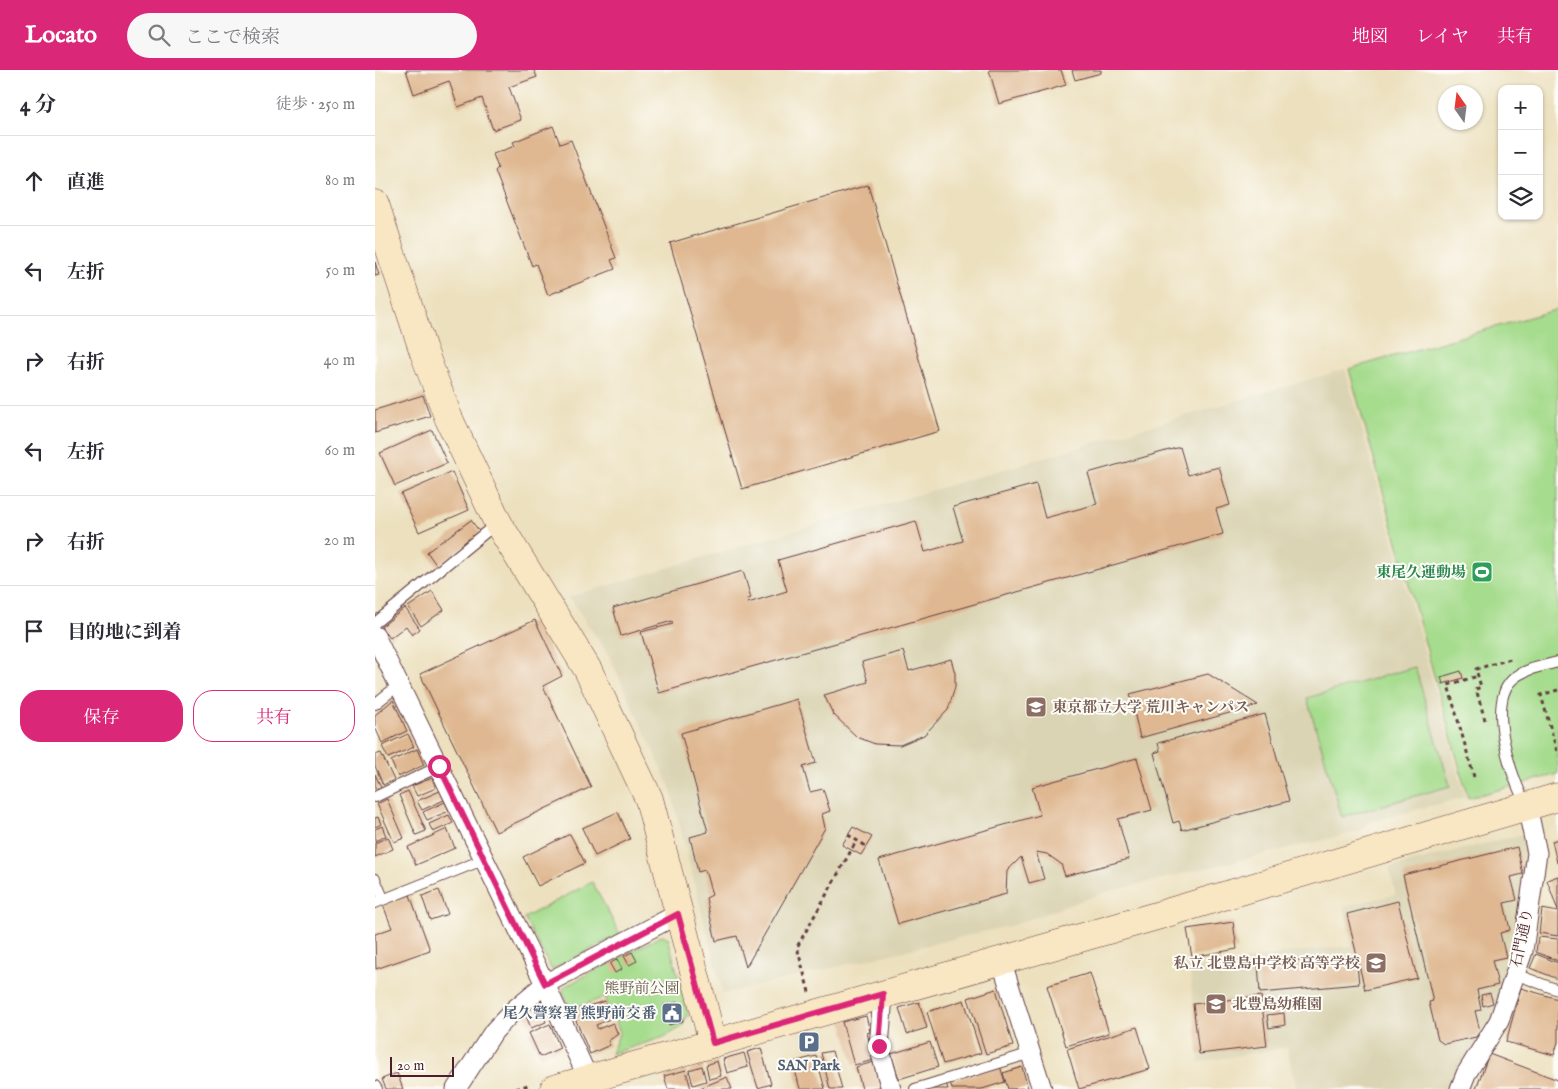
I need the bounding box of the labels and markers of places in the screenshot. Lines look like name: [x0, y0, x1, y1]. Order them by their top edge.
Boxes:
sports icon: 東尾久運動場: [1470, 560, 1494, 584]
place label: 東尾久運動場: [1376, 563, 1466, 582]
school or university icon: 東京都立大学 荒川キャンパス: [1024, 695, 1048, 719]
place label: 東京都立大学 荒川キャンパス: [1052, 698, 1249, 717]
school or university icon: 私立 北豊島中学校 高等学校: [1364, 951, 1388, 975]
place label: 私立 北豊島中学校 高等学校: [1173, 954, 1360, 973]
school or university icon: 北豊島幼稚園: [1204, 992, 1228, 1016]
place label: 北豊島幼稚園: [1232, 995, 1322, 1014]
public building icon: 尾久警察署 熊野前交番: [660, 1001, 684, 1025]
place label: 尾久警察署 熊野前交番: [503, 1004, 657, 1023]
parking icon: SAN Park: [797, 1030, 821, 1054]
place label: SAN Park: [778, 1056, 841, 1075]

